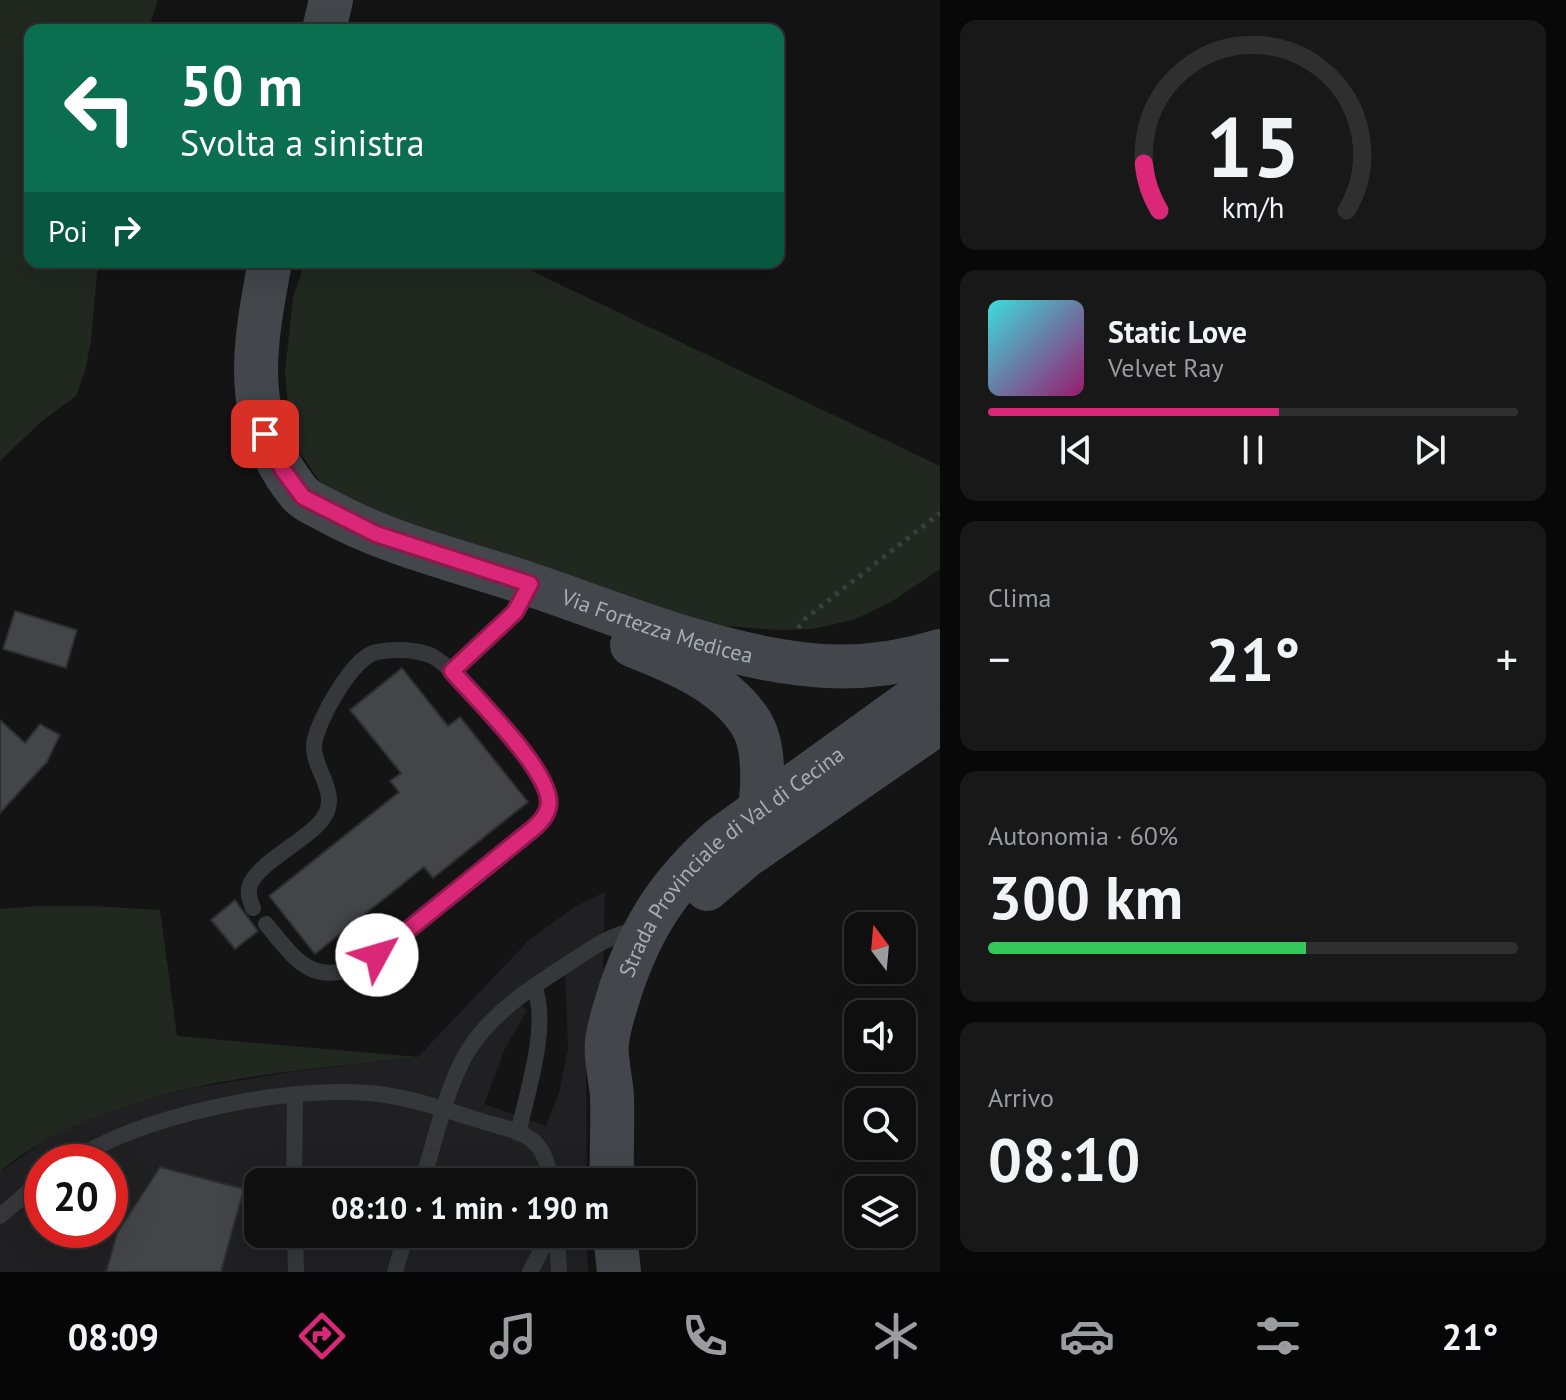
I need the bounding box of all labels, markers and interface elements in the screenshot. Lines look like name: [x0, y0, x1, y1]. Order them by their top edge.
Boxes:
text: 50 m: [180, 49, 303, 121]
icon: left: [48, 56, 152, 160]
text: 15: [1206, 92, 1300, 200]
text: Svolta a sinistra: [180, 119, 425, 166]
text: km/h: [1222, 189, 1284, 226]
icon: right: [104, 208, 148, 252]
text: Poi: [48, 211, 88, 250]
text: Static Love: [1108, 312, 1247, 351]
text: Velvet Ray: [1108, 351, 1224, 384]
pin: [231, 400, 299, 468]
icon: arrive: [243, 412, 287, 456]
icon: previous: [1054, 428, 1098, 472]
icon: pause: [1231, 428, 1275, 472]
icon: next: [1408, 428, 1452, 472]
text: Clima: [988, 581, 1051, 614]
street label: Via Fortezza Medicea: [557, 582, 756, 669]
text: 21°: [1206, 620, 1300, 698]
text: −: [988, 630, 1010, 687]
text: +: [1496, 630, 1518, 687]
street label: Strada Provinciale di Val di Cecina: [612, 740, 849, 981]
text: Autonomia · 60%: [988, 819, 1178, 852]
text: 300 km: [988, 858, 1183, 936]
north arrow: [844, 912, 916, 984]
map controls: [844, 912, 916, 1248]
position arrow: [335, 913, 419, 997]
button: sound: [844, 1000, 916, 1072]
text: Arrivo: [988, 1081, 1054, 1114]
button: search: [844, 1088, 916, 1160]
text: 08:10: [988, 1120, 1140, 1198]
speed limit sign: 20: [24, 1144, 128, 1248]
button: layers: [844, 1176, 916, 1248]
text: 08:10 · 1 min · 190 m: [331, 1188, 609, 1227]
icon: directions: [294, 1308, 350, 1364]
icon: music: [485, 1308, 541, 1364]
icon: phone: [677, 1308, 733, 1364]
icon: climate: [868, 1308, 924, 1364]
icon: car: [1059, 1308, 1115, 1364]
icon: filters: [1250, 1308, 1306, 1364]
text: 08:09: [68, 1313, 159, 1360]
text: 21°: [1442, 1313, 1498, 1360]

